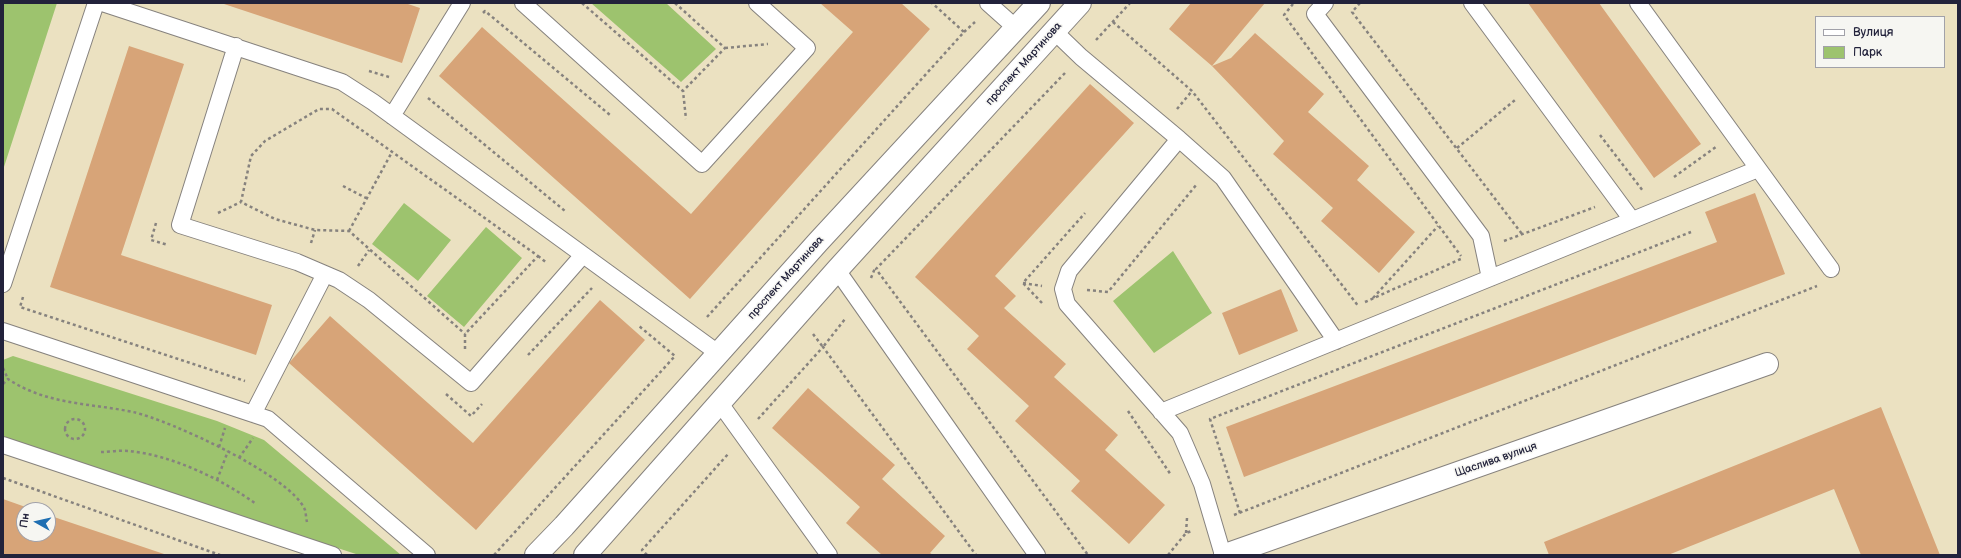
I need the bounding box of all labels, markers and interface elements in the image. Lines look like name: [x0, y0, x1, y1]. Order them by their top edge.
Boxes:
legend: [1815, 16, 1945, 68]
street label: проспект Мартинова: [983, 20, 1065, 108]
text: Вулиця: [1853, 25, 1893, 40]
text: Парк: [1853, 45, 1882, 60]
street label: проспект Мартинова: [745, 234, 827, 322]
street label: Щаслива вулиця: [1453, 440, 1539, 480]
north arrow: [16, 502, 56, 542]
text: Пн: [17, 512, 32, 529]

